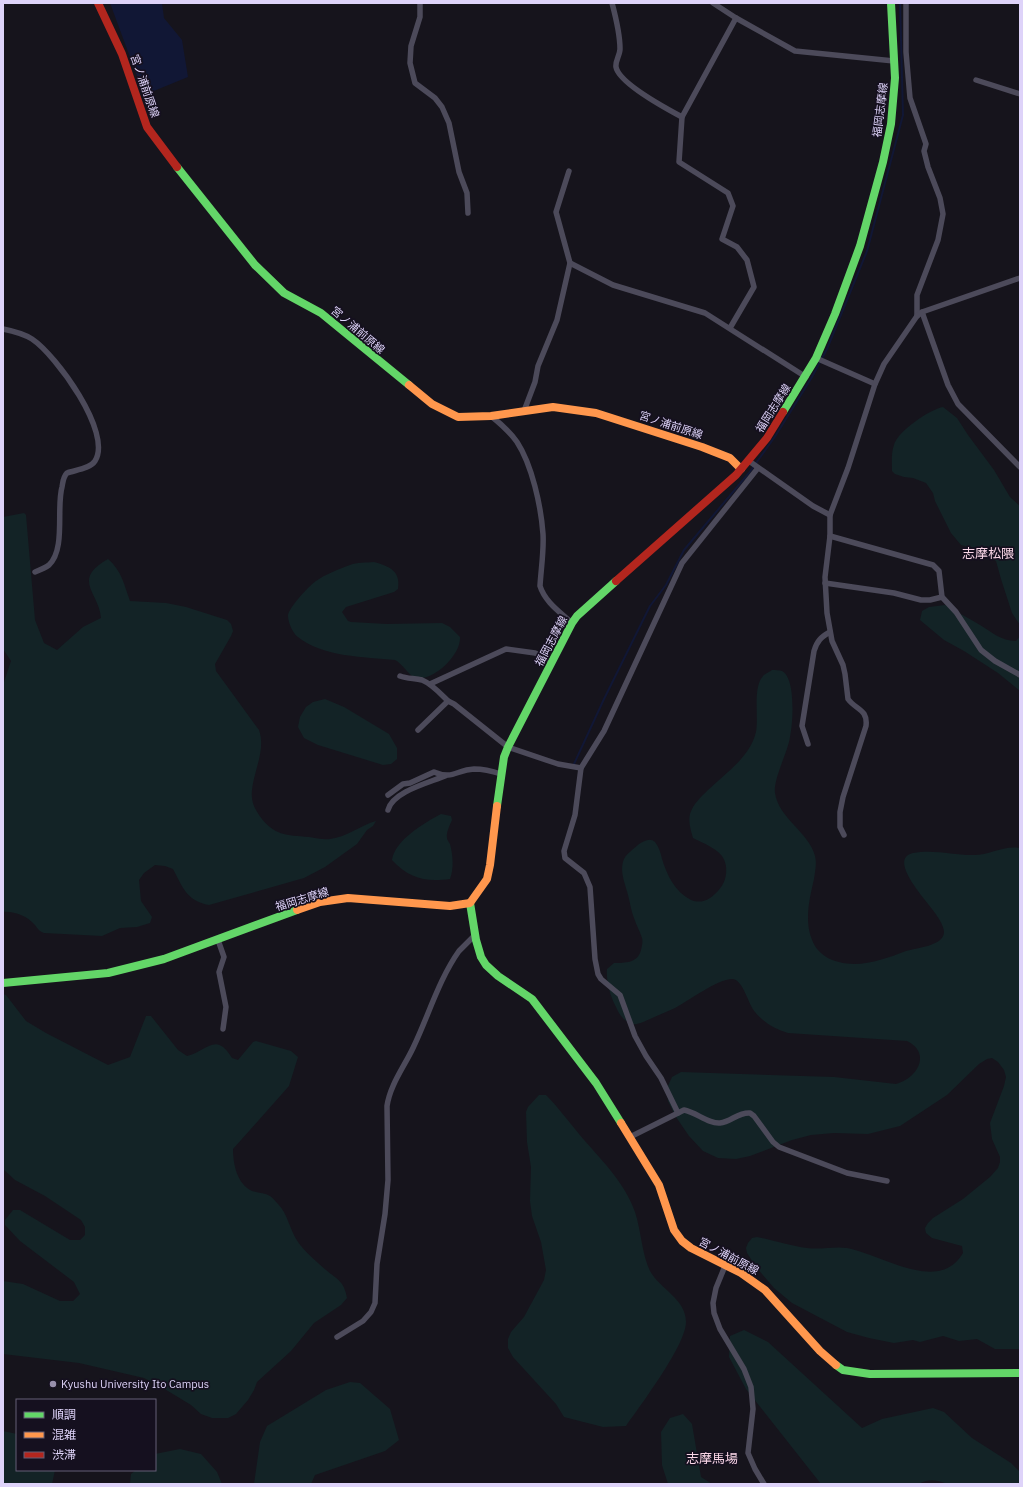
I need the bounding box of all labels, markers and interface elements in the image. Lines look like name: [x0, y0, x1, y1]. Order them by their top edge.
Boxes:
street label: 宮ノ浦前原線: [128, 53, 162, 119]
street label: 福岡志摩線: [870, 82, 890, 138]
street label: 宮ノ浦前原線: [328, 303, 388, 357]
street label: 福岡志摩線: [752, 381, 794, 435]
street label: 宮ノ浦前原線: [637, 408, 705, 442]
district label: 志摩松隈: [962, 545, 1014, 562]
street label: 福岡志摩線: [532, 613, 570, 669]
street label: 福岡志摩線: [274, 884, 330, 914]
street label: 宮ノ浦前原線: [697, 1234, 761, 1278]
place label: Kyushu University Ito Campus: [61, 1377, 209, 1391]
marker: Kyushu University Ito Campus: [48, 1379, 58, 1389]
legend: [16, 1399, 156, 1471]
text: 順調: [52, 1407, 76, 1422]
text: 混雑: [52, 1427, 76, 1442]
text: 渋滞: [52, 1447, 76, 1462]
district label: 志摩馬場: [686, 1450, 738, 1467]

